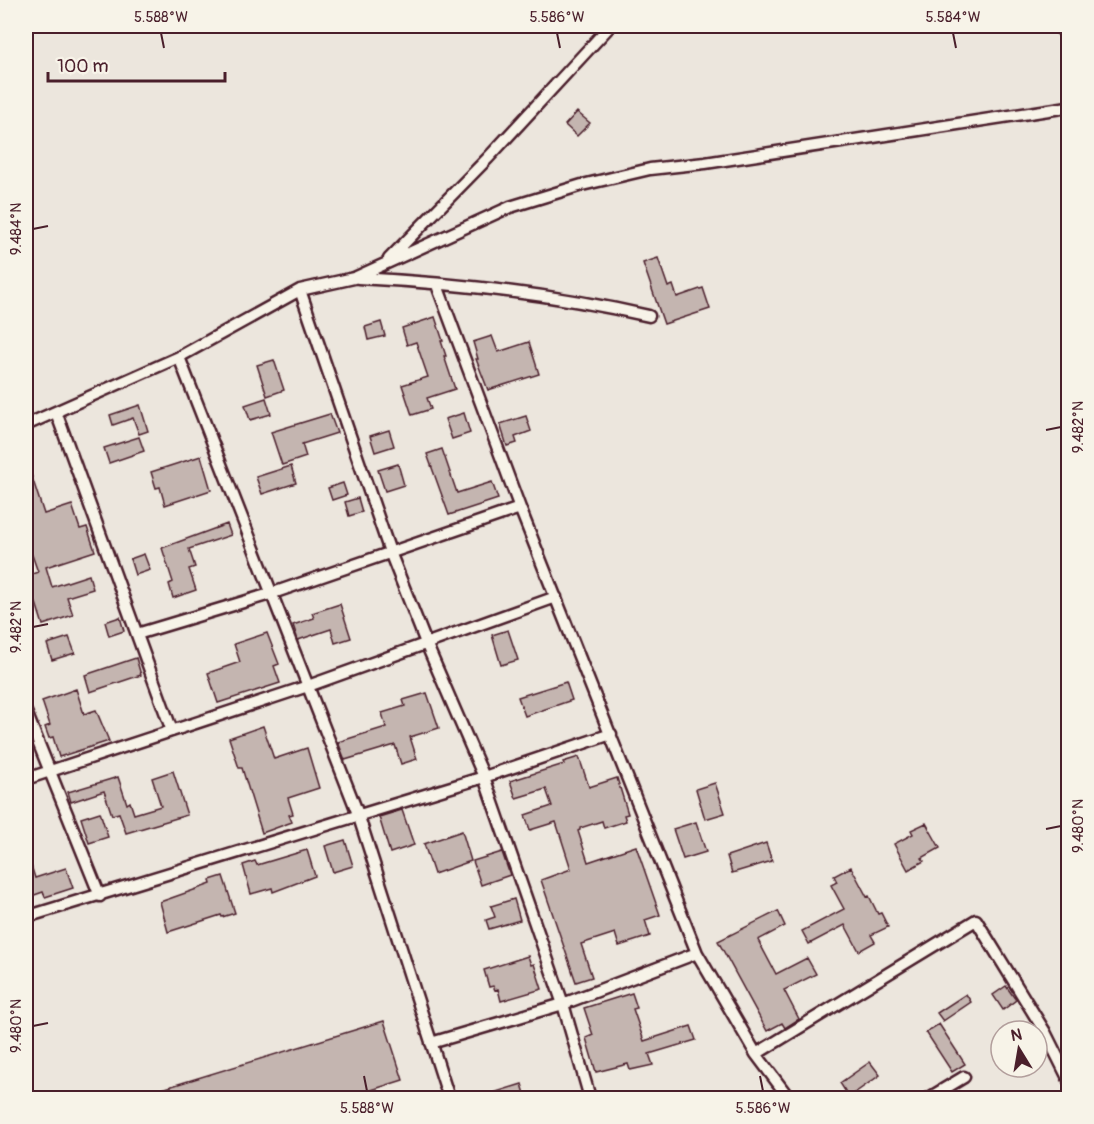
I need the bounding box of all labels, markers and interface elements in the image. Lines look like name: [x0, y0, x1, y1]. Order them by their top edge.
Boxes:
text: 5.588°W: [134, 8, 188, 27]
text: 5.586°W: [529, 8, 585, 27]
text: 5.584°W: [925, 8, 981, 27]
scale bar: [48, 45, 225, 83]
text: 100 m: [57, 55, 109, 78]
text: 9.484°N: [7, 203, 26, 255]
text: 9.482°N: [1069, 401, 1088, 453]
text: 9.482°N: [7, 601, 26, 653]
text: 9.480°N: [1069, 799, 1088, 853]
text: 9.480°N: [7, 999, 26, 1053]
north arrow: [989, 1019, 1049, 1079]
text: N: [1009, 1024, 1024, 1046]
text: 5.588°W: [340, 1099, 394, 1118]
text: 5.586°W: [735, 1099, 791, 1118]

